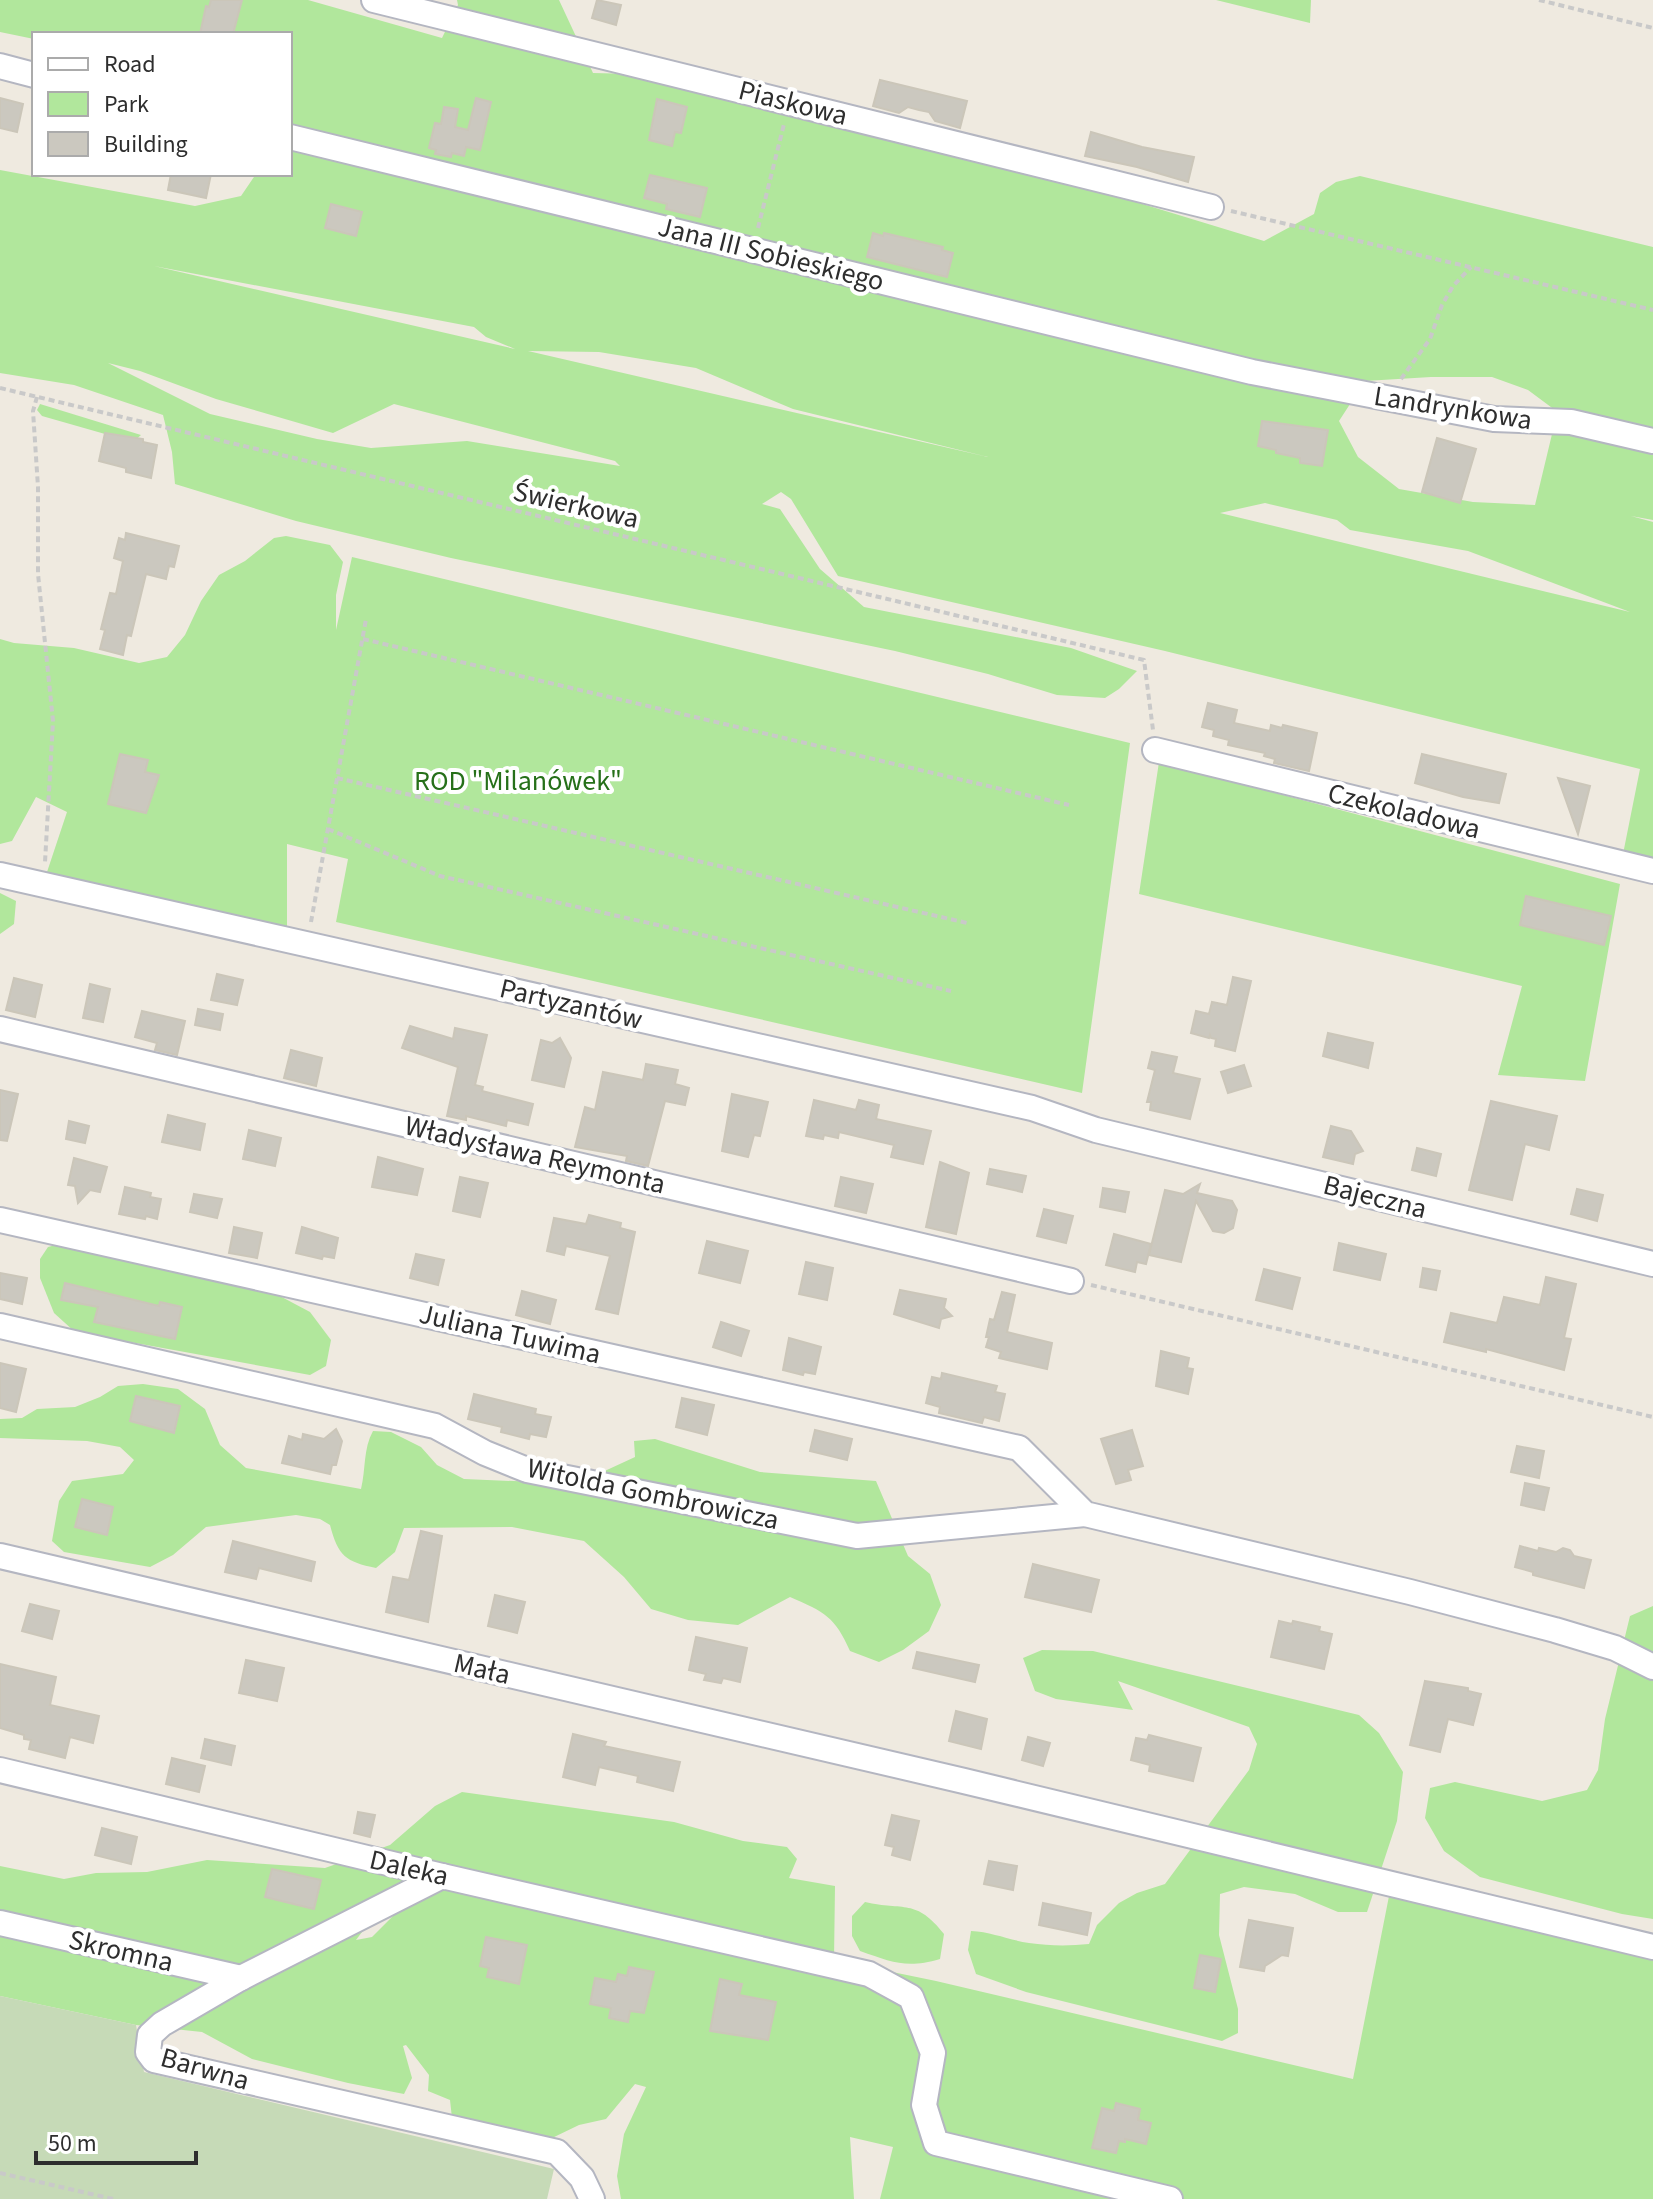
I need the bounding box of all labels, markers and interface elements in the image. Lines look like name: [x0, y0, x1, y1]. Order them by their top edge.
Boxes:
legend: [32, 32, 292, 176]
text: Road: [104, 47, 156, 82]
street label: Piaskowa: [734, 70, 852, 136]
text: Park: [104, 87, 149, 122]
text: Building: [104, 127, 188, 162]
street label: Jana III Sobieskiego: [654, 207, 888, 301]
street label: Landrynkowa: [1371, 376, 1535, 440]
street label: Świerkowa: [509, 471, 643, 539]
park label: ROD "Milanówek": [414, 761, 622, 801]
street label: Czekoladowa: [1324, 773, 1484, 849]
street label: Partyzantów: [496, 968, 646, 1040]
street label: Władysława Reymonta: [401, 1106, 669, 1204]
street label: Bajeczna: [1319, 1165, 1431, 1229]
street label: Juliana Tuwima: [415, 1294, 605, 1374]
street label: Witolda Gombrowicza: [523, 1448, 783, 1540]
street label: Mała: [450, 1643, 514, 1695]
street label: Daleka: [365, 1840, 453, 1896]
street label: Skromna: [65, 1920, 177, 1982]
street label: Barwna: [156, 2037, 254, 2101]
scale bar: [36, 2115, 196, 2165]
text: 50 m: [48, 2126, 97, 2161]

